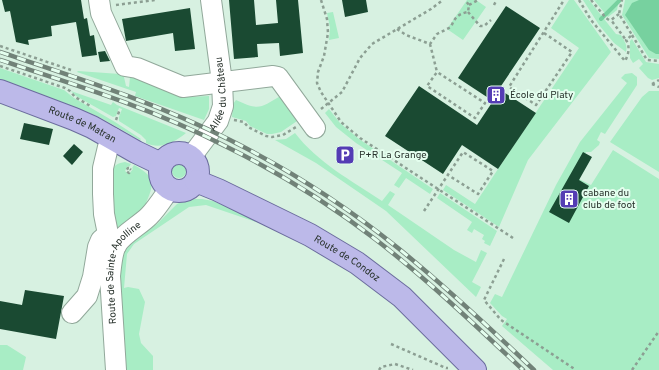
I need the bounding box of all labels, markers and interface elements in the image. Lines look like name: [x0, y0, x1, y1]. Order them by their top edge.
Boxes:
street label: Allée du Château: [206, 56, 230, 134]
building icon: École du Platy: [485, 84, 507, 106]
place label: École du Platy: [510, 89, 573, 102]
street label: Route de Matran: [47, 103, 119, 146]
parking icon: P+R La Grange: [334, 144, 356, 166]
place label: P+R La Grange: [359, 149, 427, 162]
place label: cabane du club de foot: [583, 187, 636, 212]
building icon: cabane du club de foot: [558, 188, 580, 210]
street label: Route de Sainte-Apolline: [103, 219, 144, 324]
street label: Route de Condoz: [311, 232, 383, 285]

